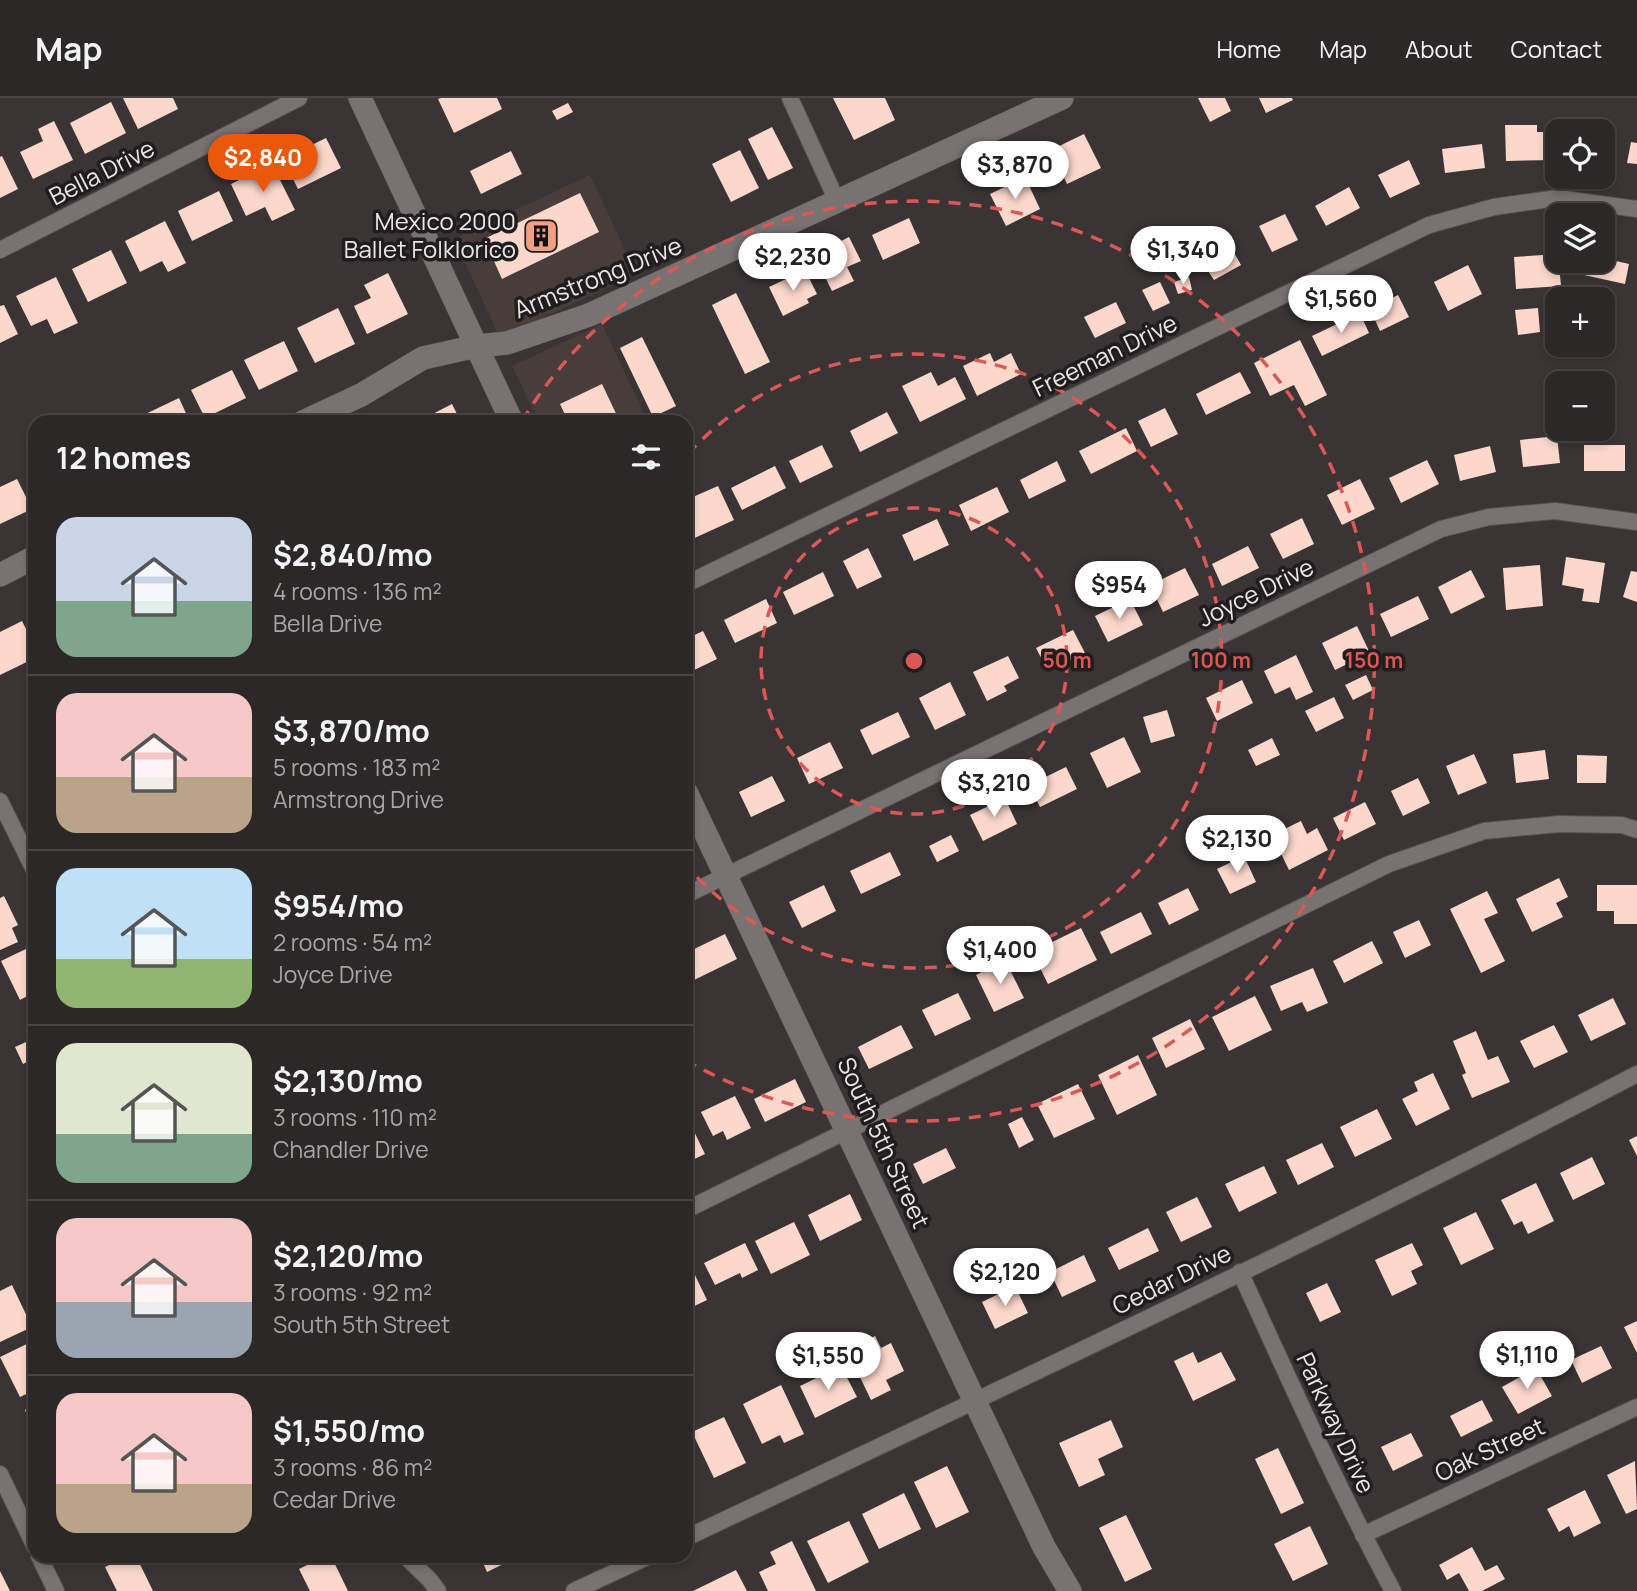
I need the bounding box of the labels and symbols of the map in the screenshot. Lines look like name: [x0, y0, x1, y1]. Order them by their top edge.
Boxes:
street label: Bella Drive: [43, 131, 160, 212]
pin: $2,840: [206, 134, 320, 194]
pin: $3,870: [958, 141, 1072, 201]
place label: Mexico 2000 Ballet Folklorico: [344, 204, 516, 265]
building icon: Mexico 2000 Ballet Folklorico: [522, 217, 560, 255]
pin: $1,340: [1126, 226, 1240, 286]
street label: Armstrong Drive: [509, 228, 686, 325]
pin: $2,230: [736, 234, 850, 293]
pin: $1,560: [1284, 275, 1398, 335]
street label: Freeman Drive: [1027, 305, 1182, 404]
street label: Joyce Drive: [1192, 549, 1319, 634]
pin: $954: [1078, 561, 1160, 621]
text: 50 m: [1042, 646, 1092, 674]
text: 100 m: [1191, 646, 1251, 674]
text: 150 m: [1345, 646, 1403, 674]
centre of rings: [902, 649, 926, 673]
pin: $3,210: [937, 760, 1051, 819]
pin: $2,130: [1180, 816, 1294, 875]
pin: $1,400: [943, 926, 1057, 986]
street label: South 5th Street: [830, 1052, 938, 1233]
street label: Cedar Drive: [1106, 1236, 1236, 1322]
pin: $2,120: [948, 1248, 1062, 1308]
pin: $1,550: [771, 1332, 885, 1392]
pin: $1,110: [1470, 1332, 1584, 1391]
street label: Parkway Drive: [1289, 1347, 1383, 1498]
street label: Oak Street: [1429, 1409, 1550, 1489]

